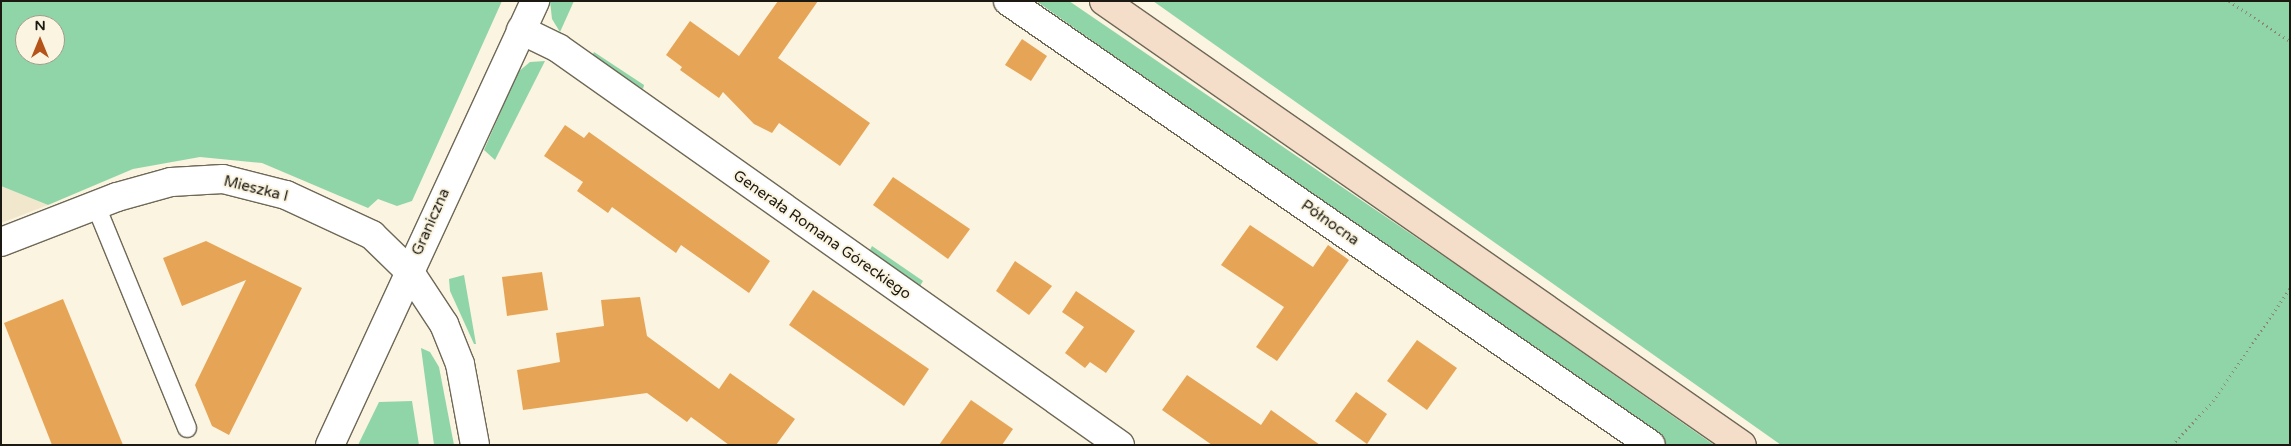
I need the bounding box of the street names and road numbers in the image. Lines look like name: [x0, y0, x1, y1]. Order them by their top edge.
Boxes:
street label: Generała Romana Góreckiego: [730, 167, 914, 303]
street label: Mieszka I: [222, 172, 290, 206]
street label: Graniczna: [408, 186, 454, 258]
street label: Północna: [1298, 197, 1362, 249]

